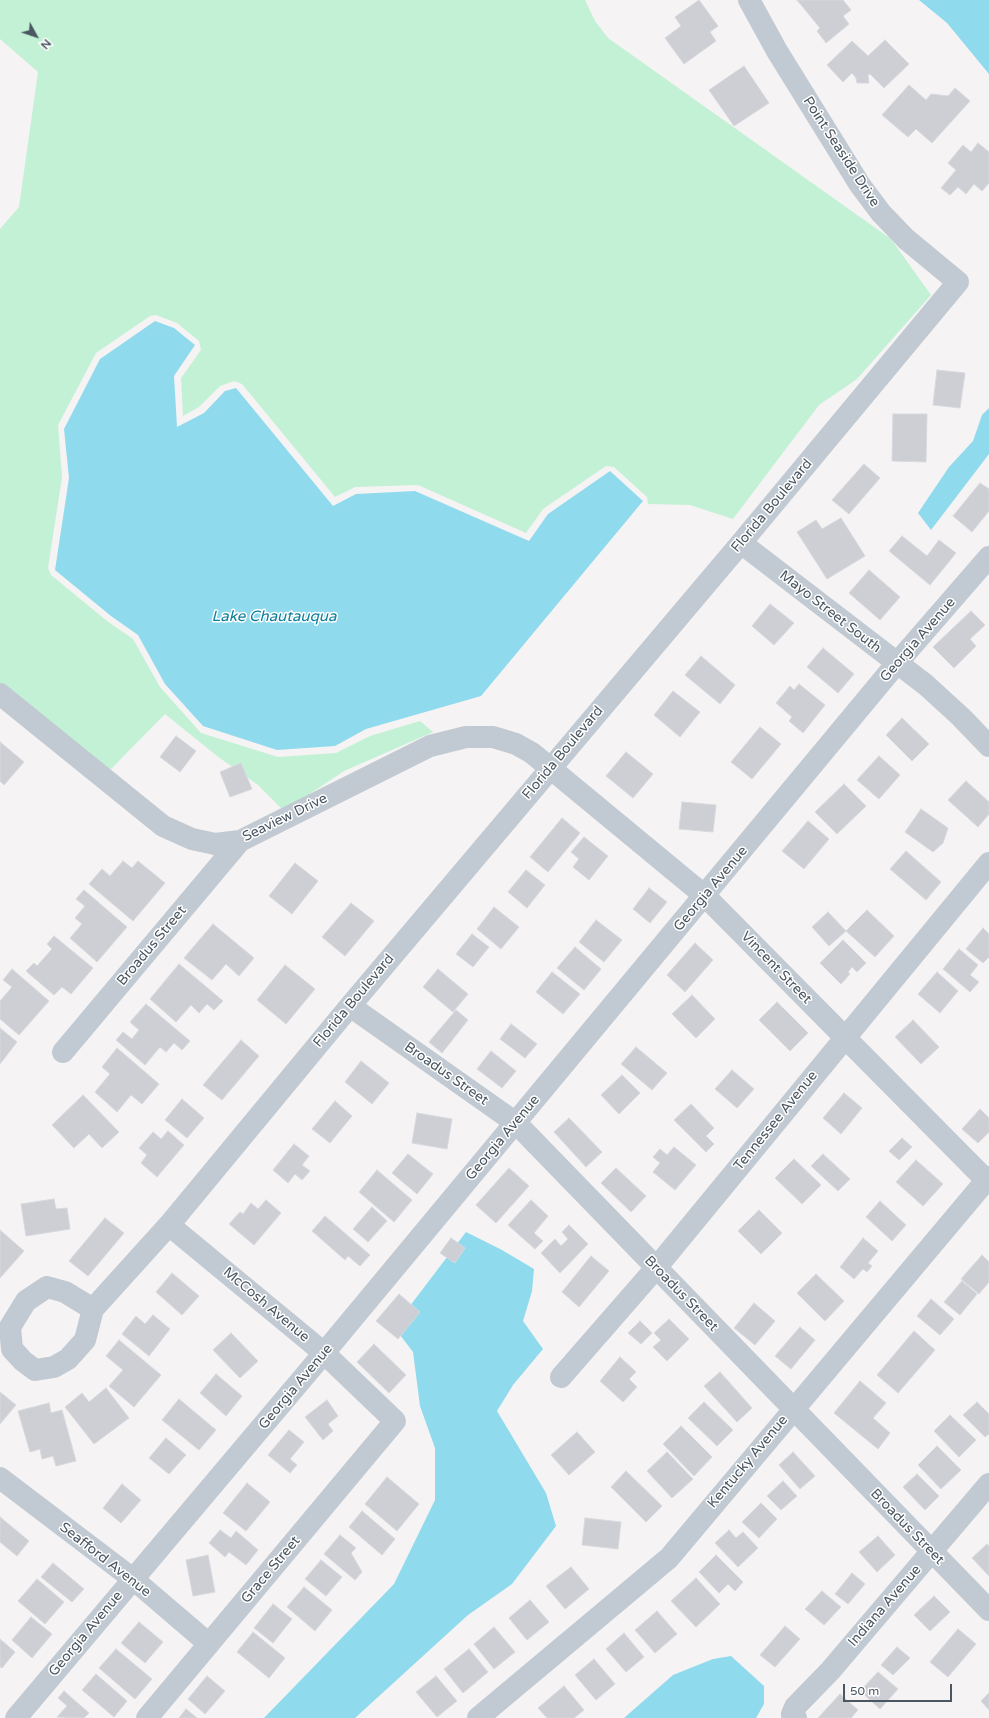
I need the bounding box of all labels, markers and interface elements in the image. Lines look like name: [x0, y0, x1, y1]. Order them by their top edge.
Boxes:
north arrow: [16, 16, 56, 56]
text: N: [38, 36, 53, 52]
street label: Point Seaside Drive: [799, 94, 883, 210]
street label: Florida Boulevard: [728, 456, 816, 556]
street label: Mayo Street South: [776, 567, 884, 657]
street label: Georgia Avenue: [877, 594, 959, 686]
water label: Lake Chautauqua: [212, 608, 336, 626]
street label: Florida Boulevard: [519, 703, 607, 803]
street label: Seaview Drive: [240, 790, 330, 846]
street label: Georgia Avenue: [670, 843, 752, 935]
street label: Broadus Street: [114, 903, 190, 989]
street label: Vincent Street: [737, 928, 815, 1008]
street label: Florida Boulevard: [310, 951, 398, 1051]
street label: Broadus Street: [401, 1039, 491, 1109]
street label: Tennessee Avenue: [731, 1068, 821, 1174]
street label: Georgia Avenue: [462, 1092, 544, 1184]
street label: Broadus Street: [641, 1253, 721, 1335]
street label: McCosh Avenue: [219, 1264, 313, 1346]
street label: Georgia Avenue: [255, 1341, 337, 1433]
street label: Kentucky Avenue: [704, 1412, 792, 1512]
street label: Broadus Street: [867, 1486, 947, 1568]
street label: Seafford Avenue: [56, 1519, 154, 1601]
street label: Grace Street: [238, 1533, 304, 1607]
street label: Indiana Avenue: [845, 1562, 925, 1650]
street label: Georgia Avenue: [45, 1588, 127, 1680]
scale bar: [845, 1676, 954, 1702]
text: 50 m: [850, 1684, 879, 1698]

